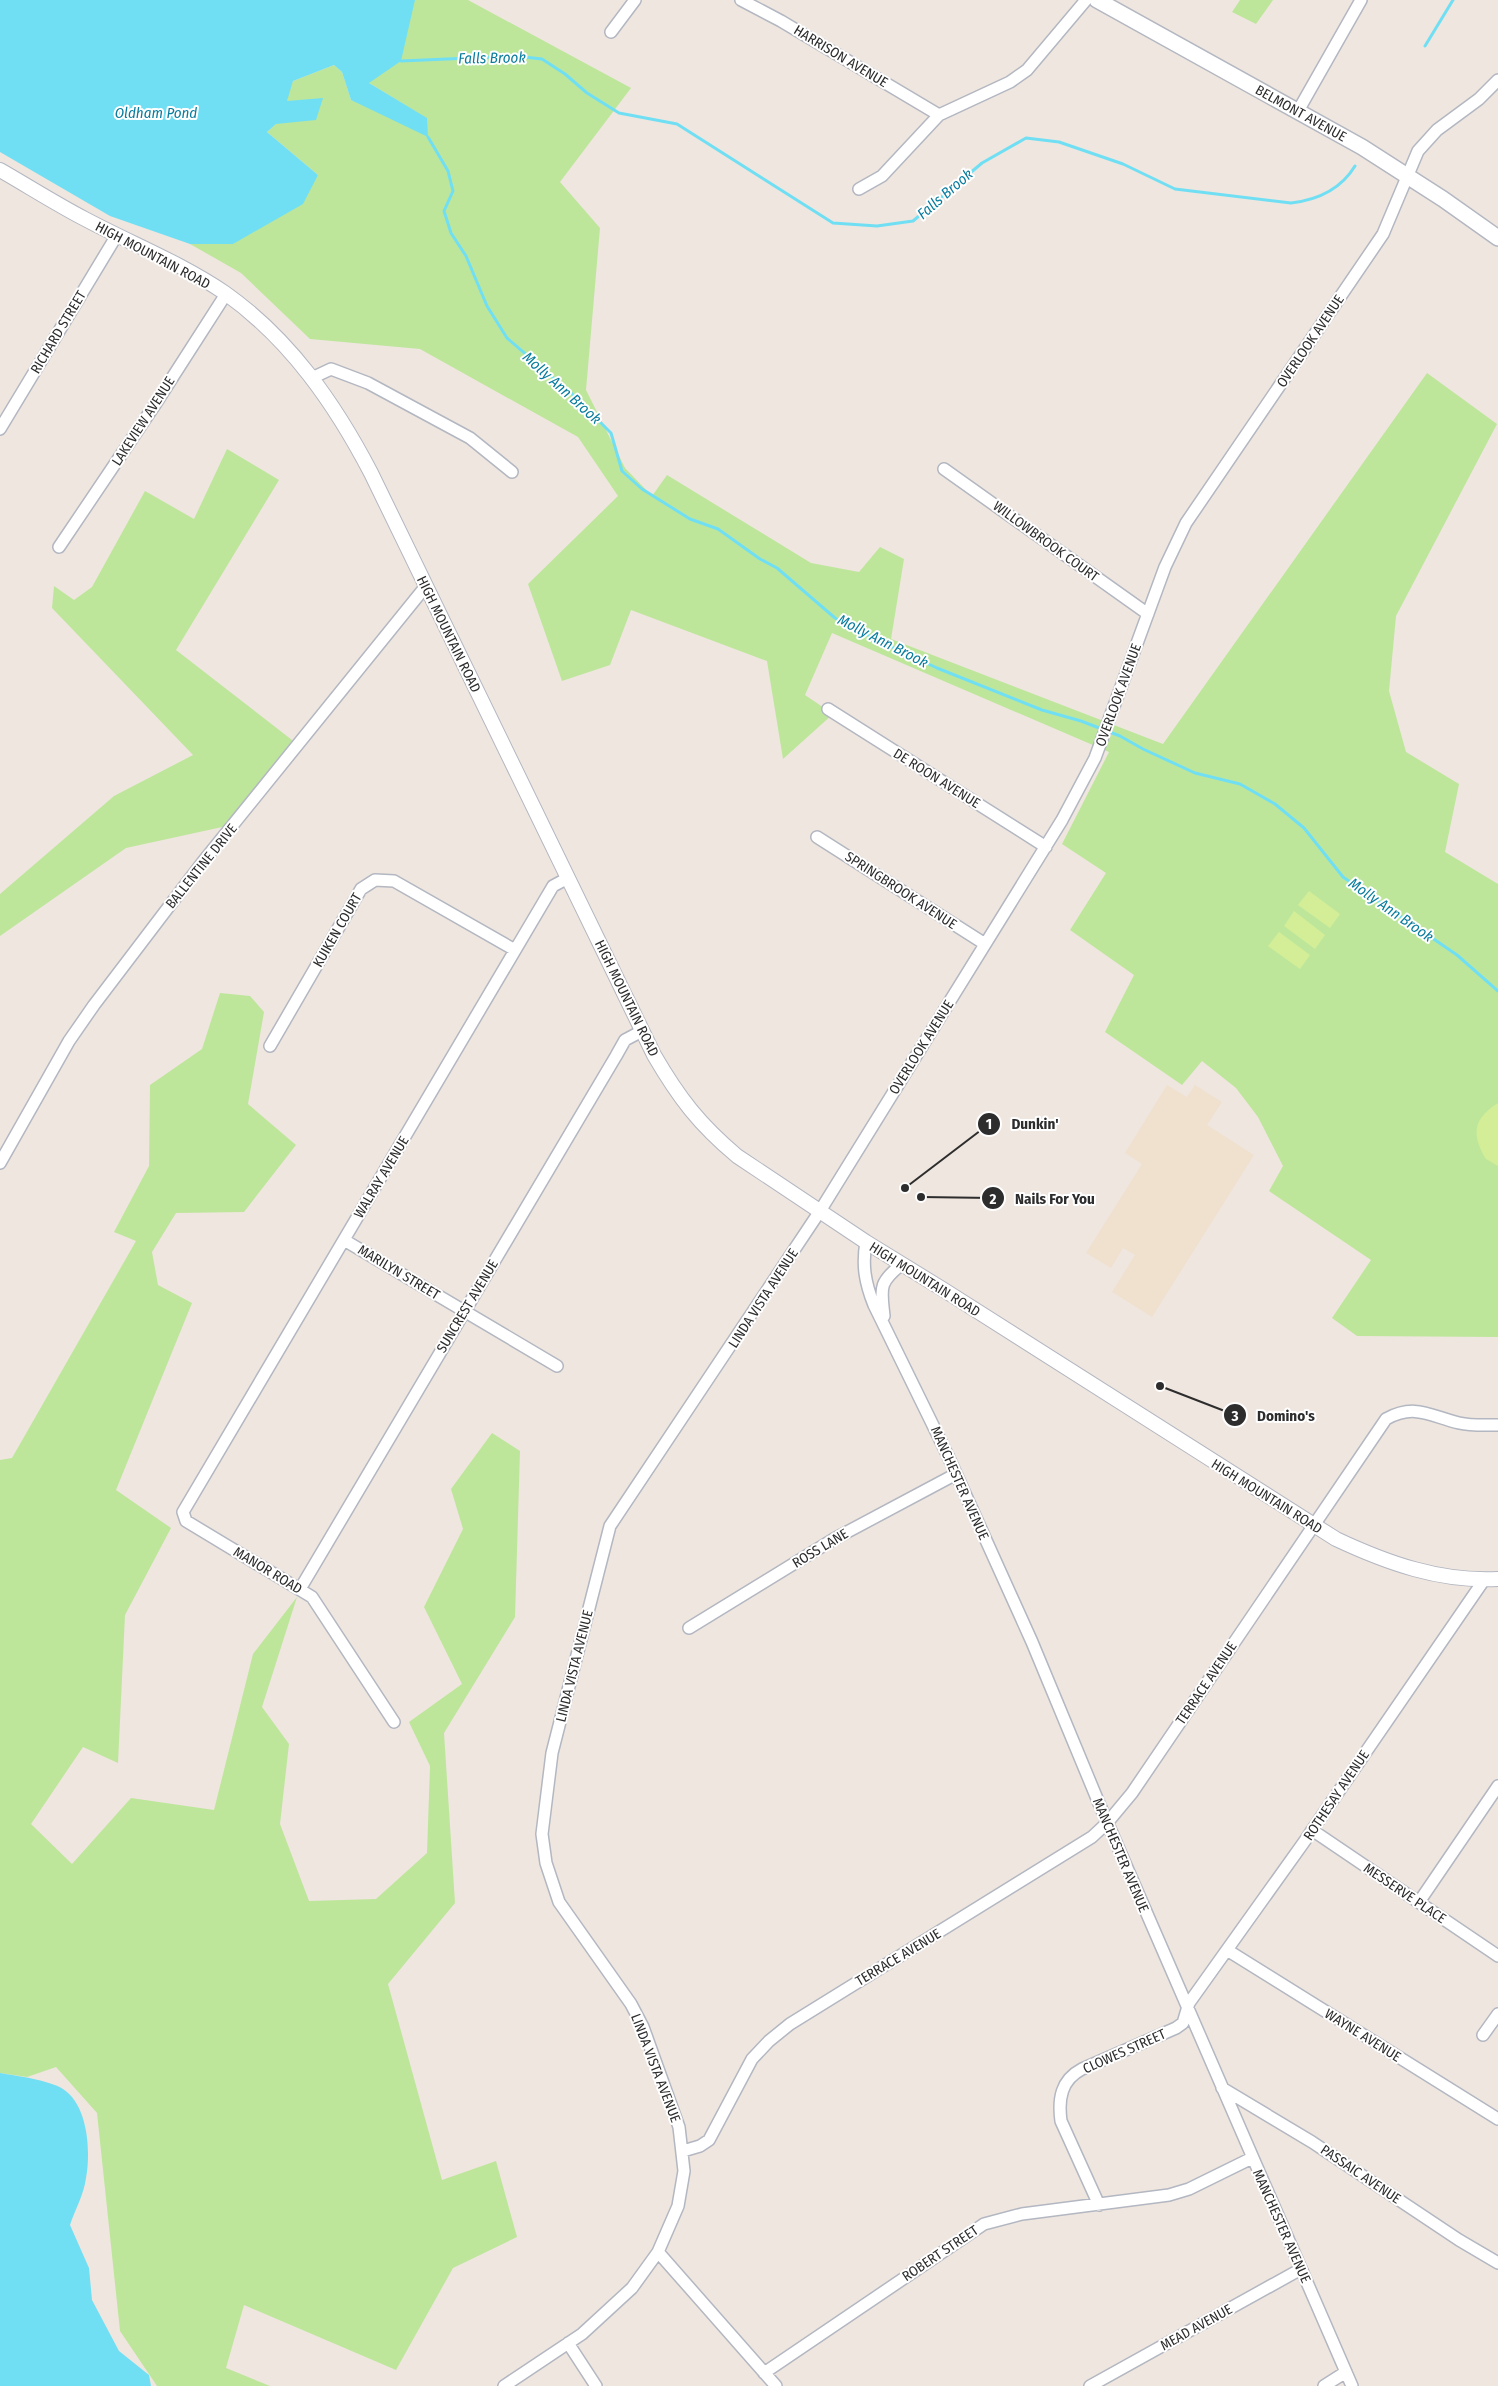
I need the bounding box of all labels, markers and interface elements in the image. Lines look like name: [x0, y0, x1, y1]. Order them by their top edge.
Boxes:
street label: HARRISON AVENUE: [791, 22, 891, 91]
water label: Falls Brook: [458, 48, 527, 68]
street label: BELMONT AVENUE: [1252, 81, 1350, 146]
water label: Oldham Pond: [115, 104, 197, 122]
water label: Falls Brook: [914, 165, 977, 223]
street label: HIGH MOUNTAIN ROAD: [92, 218, 213, 293]
street label: RICHARD STREET: [27, 287, 90, 377]
street label: OVERLOOK AVENUE: [1273, 291, 1348, 391]
water label: Molly Ann Brook: [519, 348, 605, 428]
street label: LAKEVIEW AVENUE: [108, 373, 179, 469]
street label: WILLOWBROOK COURT: [990, 497, 1102, 586]
street label: HIGH MOUNTAIN ROAD: [413, 573, 484, 695]
water label: Molly Ann Brook: [835, 610, 932, 672]
street label: OVERLOOK AVENUE: [1092, 641, 1145, 749]
street label: DE ROON AVENUE: [890, 745, 984, 812]
street label: BALLENTINE DRIVE: [162, 820, 241, 912]
street label: SPRINGBROOK AVENUE: [842, 848, 960, 933]
water label: Molly Ann Brook: [1345, 874, 1437, 946]
street label: KUIKEN COURT: [309, 890, 366, 970]
street label: HIGH MOUNTAIN ROAD: [591, 937, 662, 1059]
street label: OVERLOOK AVENUE: [886, 997, 957, 1098]
callout: Dunkin': [976, 1109, 1068, 1139]
text: 1: [986, 1115, 992, 1133]
text: Dunkin': [1011, 1115, 1059, 1133]
street label: WALRAY AVENUE: [350, 1133, 413, 1221]
callout: Nails For You: [980, 1183, 1105, 1213]
text: 2: [989, 1190, 997, 1208]
text: Nails For You: [1015, 1190, 1095, 1208]
street label: HIGH MOUNTAIN ROAD: [866, 1238, 983, 1320]
street label: MARILYN STREET: [355, 1241, 443, 1304]
street label: LINDA VISTA AVENUE: [725, 1245, 802, 1351]
street label: SUNCREST AVENUE: [433, 1256, 502, 1356]
callout: Domino's: [1222, 1400, 1325, 1430]
text: 3: [1230, 1407, 1239, 1425]
text: Domino's: [1257, 1407, 1315, 1425]
street label: MANCHESTER AVENUE: [927, 1424, 992, 1543]
street label: HIGH MOUNTAIN ROAD: [1208, 1455, 1325, 1537]
street label: ROSS LANE: [789, 1525, 852, 1572]
street label: MANOR ROAD: [230, 1543, 305, 1598]
street label: LINDA VISTA AVENUE: [552, 1608, 597, 1724]
street label: TERRACE AVENUE: [1172, 1638, 1241, 1728]
street label: ROTHESAY AVENUE: [1300, 1747, 1373, 1844]
street label: MANCHESTER AVENUE: [1089, 1795, 1152, 1915]
street label: MESSERVE PLACE: [1360, 1860, 1449, 1927]
street label: TERRACE AVENUE: [852, 1925, 944, 1990]
street label: WAYNE AVENUE: [1321, 2005, 1404, 2066]
street label: LINDA VISTA AVENUE: [627, 2011, 684, 2125]
street label: CLOWES STREET: [1080, 2025, 1169, 2077]
street label: PASSAIC AVENUE: [1317, 2141, 1404, 2208]
street label: MANCHESTER AVENUE: [1249, 2167, 1314, 2286]
street label: ROBERT STREET: [899, 2221, 982, 2285]
street label: MEAD AVENUE: [1157, 2301, 1235, 2354]

